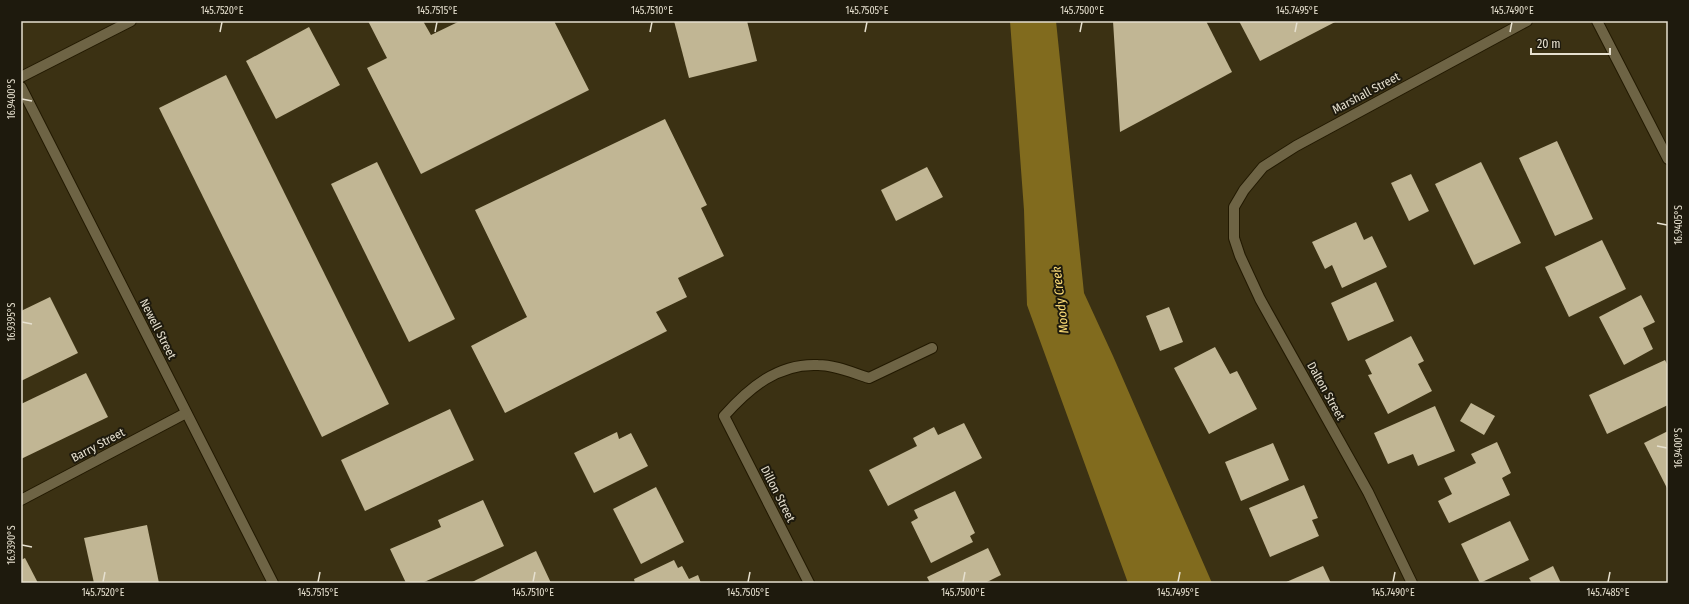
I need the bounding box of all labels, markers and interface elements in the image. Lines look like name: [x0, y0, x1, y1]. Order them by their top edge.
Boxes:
text: 145.7520°E: [201, 5, 244, 17]
text: 145.7515°E: [416, 5, 458, 17]
text: 145.7510°E: [631, 5, 673, 17]
text: 145.7505°E: [846, 5, 889, 17]
text: 145.7500°E: [1060, 5, 1104, 17]
text: 145.7495°E: [1276, 5, 1319, 17]
text: 145.7490°E: [1490, 5, 1534, 17]
scale bar: [1531, 30, 1610, 56]
text: 20 m: [1537, 37, 1561, 51]
street label: Marshall Street: [1330, 69, 1402, 117]
text: 16.9400°S: [6, 79, 18, 119]
text: 16.9405°S: [1673, 205, 1685, 245]
water label: Moody Creek: [1048, 265, 1072, 335]
street label: Newell Street: [137, 297, 179, 361]
text: 16.9395°S: [6, 303, 18, 341]
street label: Dalton Street: [1304, 359, 1348, 423]
street label: Barry Street: [69, 425, 127, 465]
text: 16.9400°S: [1673, 428, 1685, 468]
street label: Dillon Street: [758, 464, 798, 525]
text: 16.9390°S: [6, 525, 18, 565]
text: 145.7520°E: [82, 587, 125, 599]
text: 145.7515°E: [297, 587, 339, 599]
text: 145.7510°E: [512, 587, 554, 599]
text: 145.7505°E: [727, 587, 770, 599]
text: 145.7500°E: [941, 587, 985, 599]
text: 145.7495°E: [1157, 587, 1200, 599]
text: 145.7490°E: [1371, 587, 1415, 599]
text: 145.7485°E: [1587, 587, 1630, 599]

